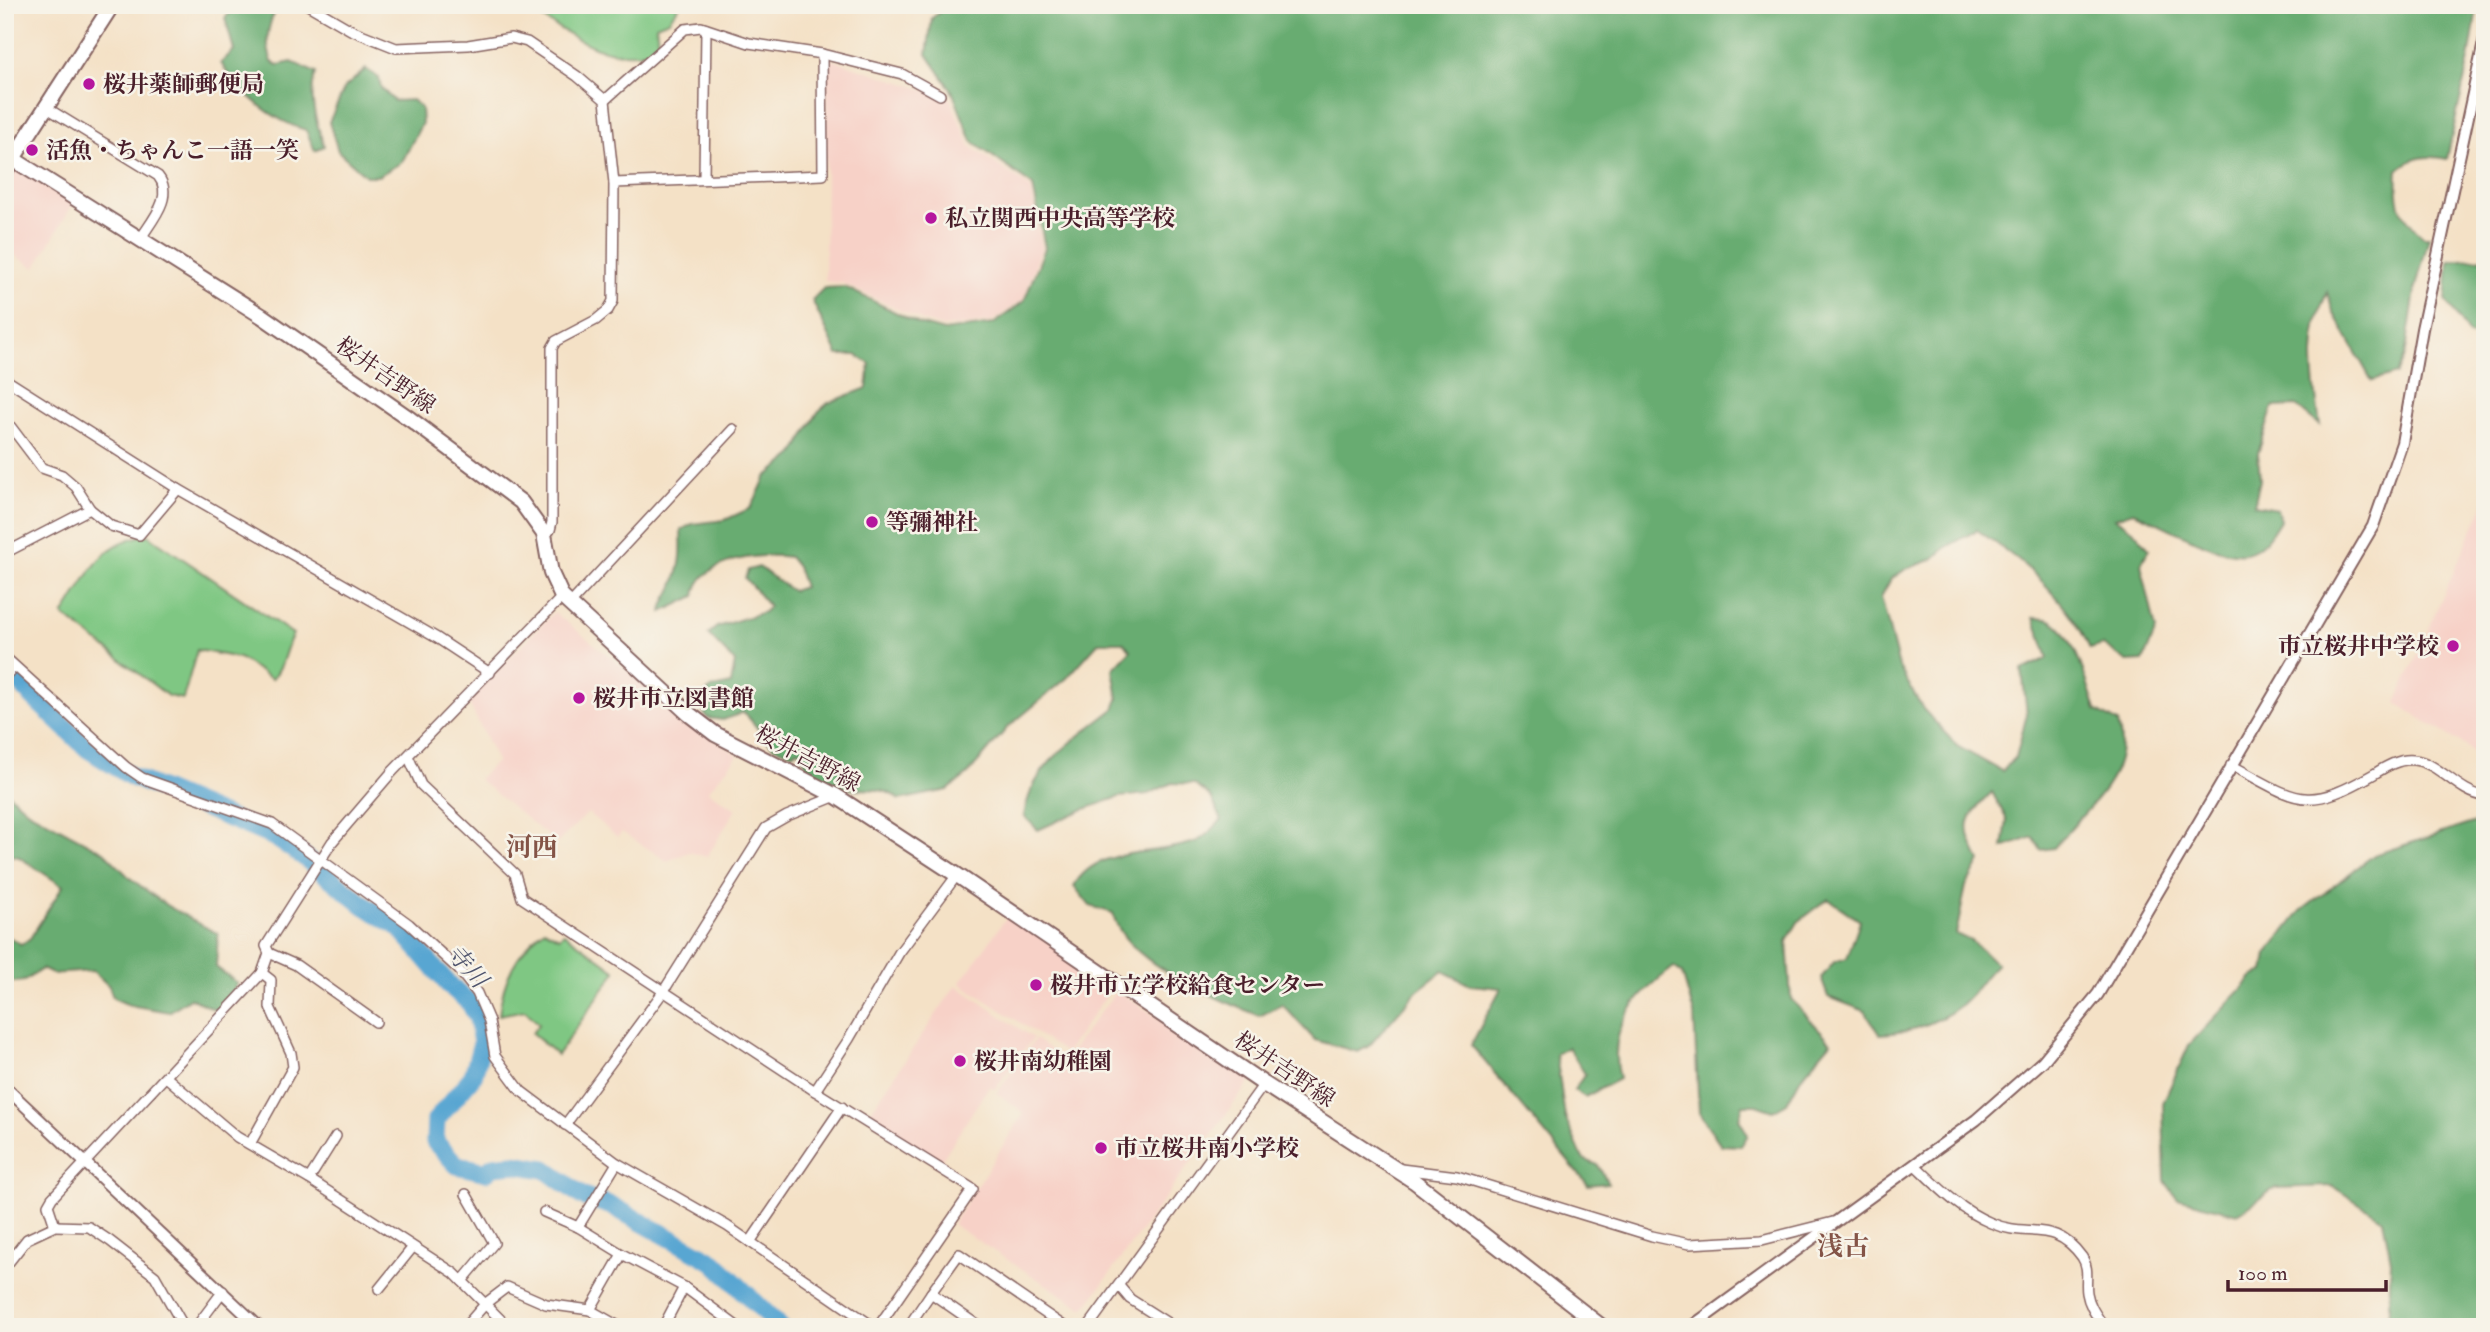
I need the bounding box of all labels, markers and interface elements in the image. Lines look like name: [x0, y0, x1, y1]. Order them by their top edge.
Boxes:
place label: 桜井薬師郵便局: [103, 70, 264, 99]
marker: 桜井薬師郵便局: [81, 76, 97, 92]
place label: 活魚・ちゃんこ一語一笑: [46, 136, 299, 165]
marker: 活魚・ちゃんこ一語一笑: [24, 142, 40, 158]
place label: 私立関西中央高等学校: [945, 204, 1175, 233]
marker: 私立関西中央高等学校: [923, 210, 939, 226]
street label: 桜井吉野線: [330, 331, 441, 420]
place label: 等彌神社: [886, 508, 978, 537]
marker: 等彌神社: [864, 514, 880, 530]
place label: 市立桜井中学校: [2278, 632, 2439, 661]
marker: 市立桜井中学校: [2445, 638, 2461, 654]
place label: 桜井市立図書館: [593, 684, 754, 713]
marker: 桜井市立図書館: [571, 690, 587, 706]
street label: 桜井吉野線: [750, 719, 865, 798]
district label: 河西: [506, 832, 558, 864]
water label: 寺川: [439, 938, 496, 997]
place label: 桜井市立学校給食センター: [1050, 971, 1325, 1000]
marker: 桜井市立学校給食センター: [1028, 977, 1044, 993]
street label: 桜井吉野線: [1229, 1025, 1340, 1114]
place label: 桜井南幼稚園: [974, 1047, 1112, 1076]
marker: 桜井南幼稚園: [952, 1053, 968, 1069]
place label: 市立桜井南小学校: [1115, 1134, 1299, 1163]
marker: 市立桜井南小学校: [1093, 1140, 1109, 1156]
district label: 浅古: [1817, 1231, 1869, 1263]
scale bar: [2228, 1248, 2385, 1292]
text: 100 m: [2238, 1260, 2288, 1287]

